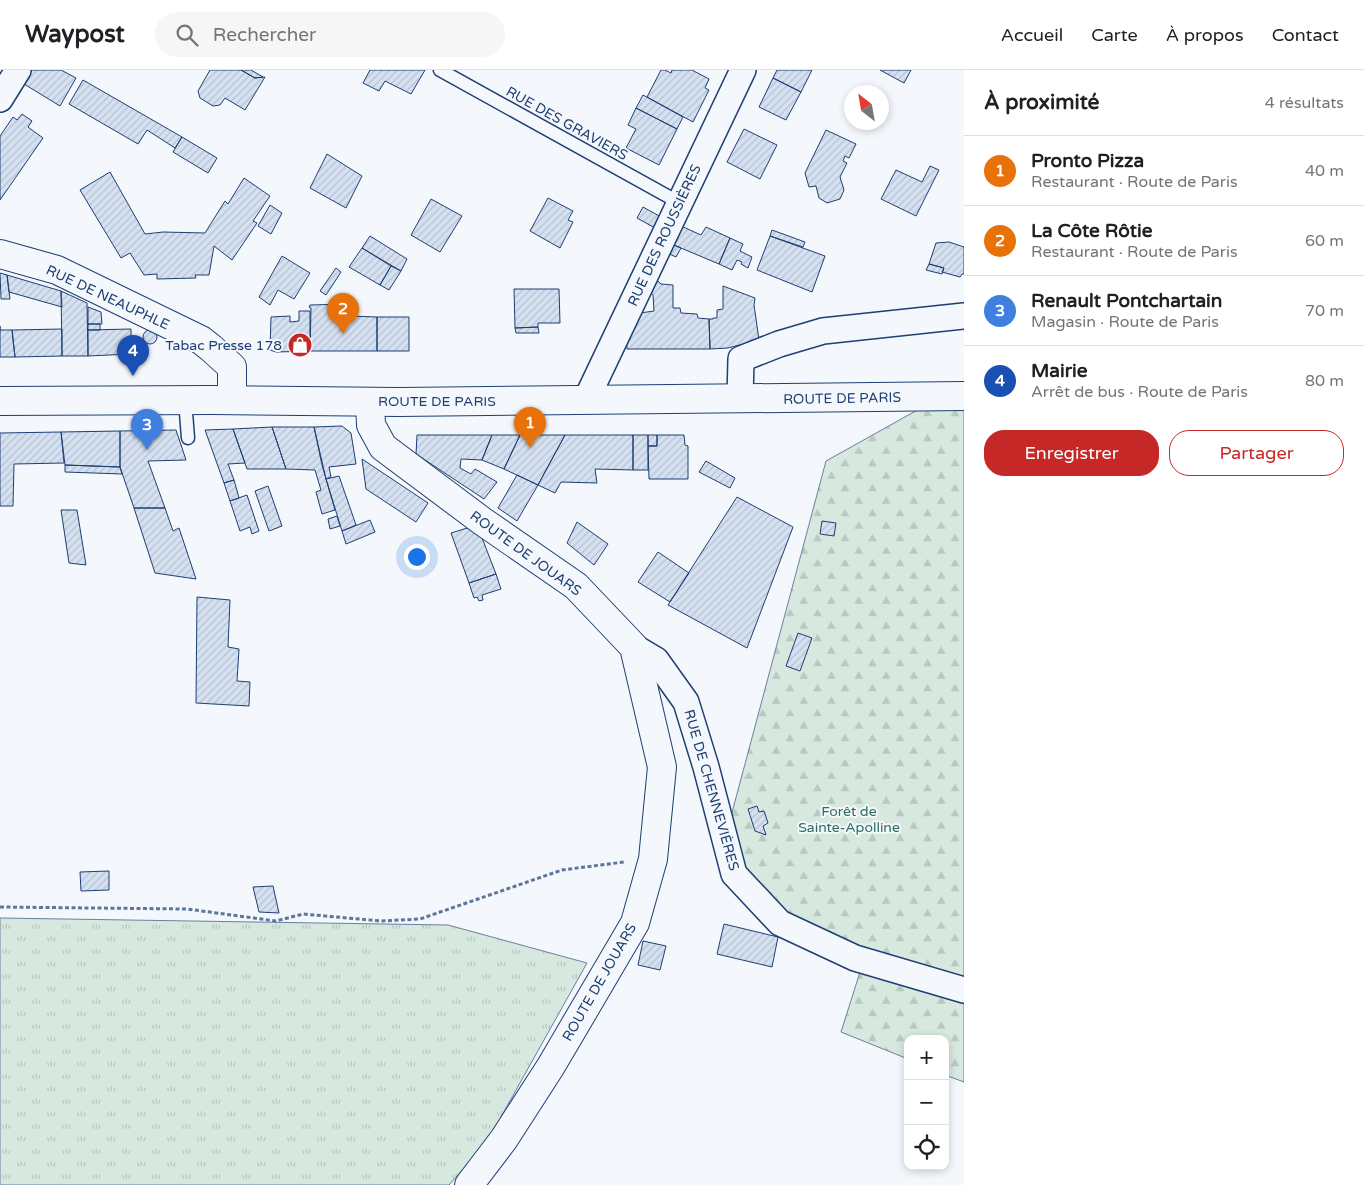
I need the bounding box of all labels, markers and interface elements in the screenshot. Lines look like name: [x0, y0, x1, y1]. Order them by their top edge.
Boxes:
search box: [155, 12, 505, 57]
text: Waypost: [25, 20, 125, 49]
icon: search: [173, 21, 201, 49]
text: Rechercher: [213, 24, 316, 46]
text: Accueil: [1001, 24, 1063, 46]
text: Carte: [1091, 24, 1138, 46]
text: À propos: [1166, 24, 1244, 46]
text: Contact: [1272, 24, 1339, 46]
street label: RUE DES GRAVIERS: [503, 83, 631, 164]
north arrow: [844, 85, 889, 130]
text: À proximité: [984, 90, 1099, 115]
text: 4 résultats: [1265, 93, 1344, 113]
text: Pronto Pizza: [1031, 150, 1144, 172]
street label: RUE DES ROUSSIÈRES: [624, 161, 705, 309]
text: 1: [995, 161, 1005, 181]
text: 40 m: [1305, 161, 1344, 181]
text: Restaurant · Route de Paris: [1031, 172, 1238, 192]
text: La Côte Rôtie: [1031, 220, 1153, 242]
text: 2: [995, 231, 1005, 251]
text: 60 m: [1305, 231, 1344, 251]
text: Restaurant · Route de Paris: [1031, 242, 1238, 262]
street label: RUE DE NEAUPHLE: [43, 261, 172, 334]
text: Renault Pontchartain: [1031, 290, 1222, 312]
pin: 2: [327, 293, 359, 334]
text: 3: [995, 301, 1005, 321]
text: 70 m: [1305, 301, 1344, 321]
text: Magasin · Route de Paris: [1031, 312, 1219, 332]
shop icon: Tabac Presse 178: [287, 332, 313, 358]
pin: 4: [117, 335, 149, 376]
place label: Tabac Presse 178: [165, 337, 282, 354]
text: Mairie: [1031, 360, 1088, 382]
text: 4: [995, 371, 1005, 391]
text: 80 m: [1305, 371, 1344, 391]
text: Arrêt de bus · Route de Paris: [1031, 382, 1248, 402]
street label: ROUTE DE PARIS: [783, 389, 901, 408]
street label: ROUTE DE PARIS: [378, 393, 496, 410]
pin: 1: [514, 407, 546, 448]
pin: 3: [131, 409, 163, 450]
button: Enregistrer: [984, 430, 1159, 476]
button: Partager: [1169, 430, 1344, 476]
street label: ROUTE DE JOUARS: [467, 507, 585, 600]
your location: [404, 544, 430, 570]
street label: RUE DE CHENNEVIÈRES: [680, 707, 743, 873]
park label: Forêt de Sainte-Apolline: [798, 803, 900, 836]
street label: ROUTE DE JOUARS: [559, 920, 640, 1044]
map controls: [904, 1035, 949, 1170]
button: +: [904, 1035, 949, 1080]
button: −: [904, 1080, 949, 1125]
button: locate: [904, 1125, 949, 1170]

